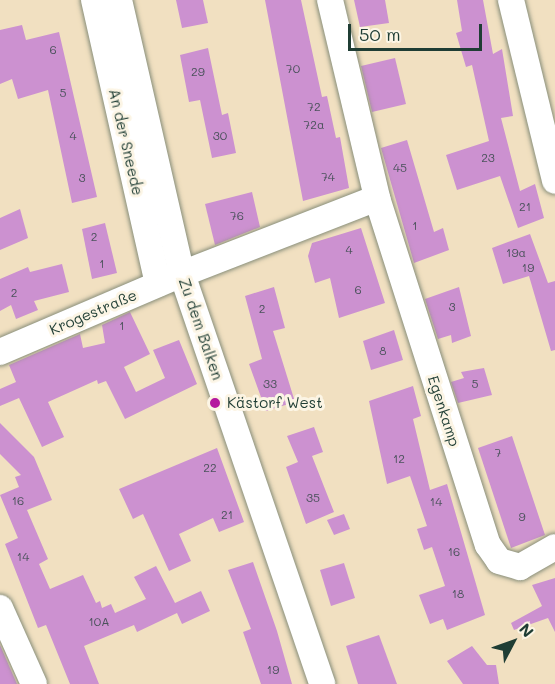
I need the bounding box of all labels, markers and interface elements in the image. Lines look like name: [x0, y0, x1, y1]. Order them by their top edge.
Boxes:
scale bar: [351, 12, 484, 50]
text: 50 m: [359, 22, 401, 46]
house number: 6: [49, 43, 57, 57]
house number: 70: [286, 62, 300, 76]
house number: 29: [191, 65, 205, 79]
house number: 5: [60, 86, 66, 100]
street label: An der Sneede: [105, 87, 147, 197]
house number: 72: [307, 100, 321, 114]
house number: 72a: [304, 118, 324, 132]
house number: 4: [69, 129, 77, 143]
house number: 30: [213, 129, 227, 143]
house number: 23: [481, 151, 495, 165]
house number: 45: [393, 161, 407, 175]
house number: 74: [321, 170, 335, 184]
house number: 3: [78, 171, 86, 185]
house number: 21: [519, 200, 531, 214]
house number: 76: [230, 209, 244, 223]
house number: 1: [412, 219, 418, 233]
house number: 2: [91, 230, 97, 244]
house number: 4: [345, 243, 353, 257]
house number: 19a: [506, 246, 526, 260]
house number: 1: [99, 257, 105, 271]
house number: 19: [522, 261, 534, 275]
street label: Zu dem Balken: [175, 276, 227, 382]
house number: 6: [354, 283, 362, 297]
house number: 2: [11, 286, 17, 300]
street label: Krogestraße: [47, 286, 139, 338]
house number: 3: [448, 300, 456, 314]
house number: 2: [259, 302, 265, 316]
house number: 1: [119, 319, 125, 333]
house number: 8: [379, 344, 387, 358]
street label: Egenkamp: [424, 373, 464, 449]
house number: 33: [263, 377, 277, 391]
house number: 5: [472, 377, 478, 391]
place label: Kästorf West: [227, 394, 323, 412]
marker: Kästorf West: [208, 396, 222, 410]
house number: 7: [495, 446, 501, 460]
house number: 12: [393, 452, 405, 466]
house number: 22: [203, 461, 217, 475]
house number: 35: [306, 491, 320, 505]
house number: 16: [12, 494, 24, 508]
house number: 14: [430, 495, 442, 509]
house number: 21: [221, 508, 233, 522]
house number: 9: [518, 510, 526, 524]
house number: 16: [448, 545, 460, 559]
house number: 14: [17, 550, 29, 564]
house number: 18: [452, 587, 464, 601]
north arrow: [483, 612, 543, 672]
house number: 10A: [88, 615, 110, 629]
text: N: [515, 618, 539, 641]
house number: 19: [267, 663, 279, 677]

